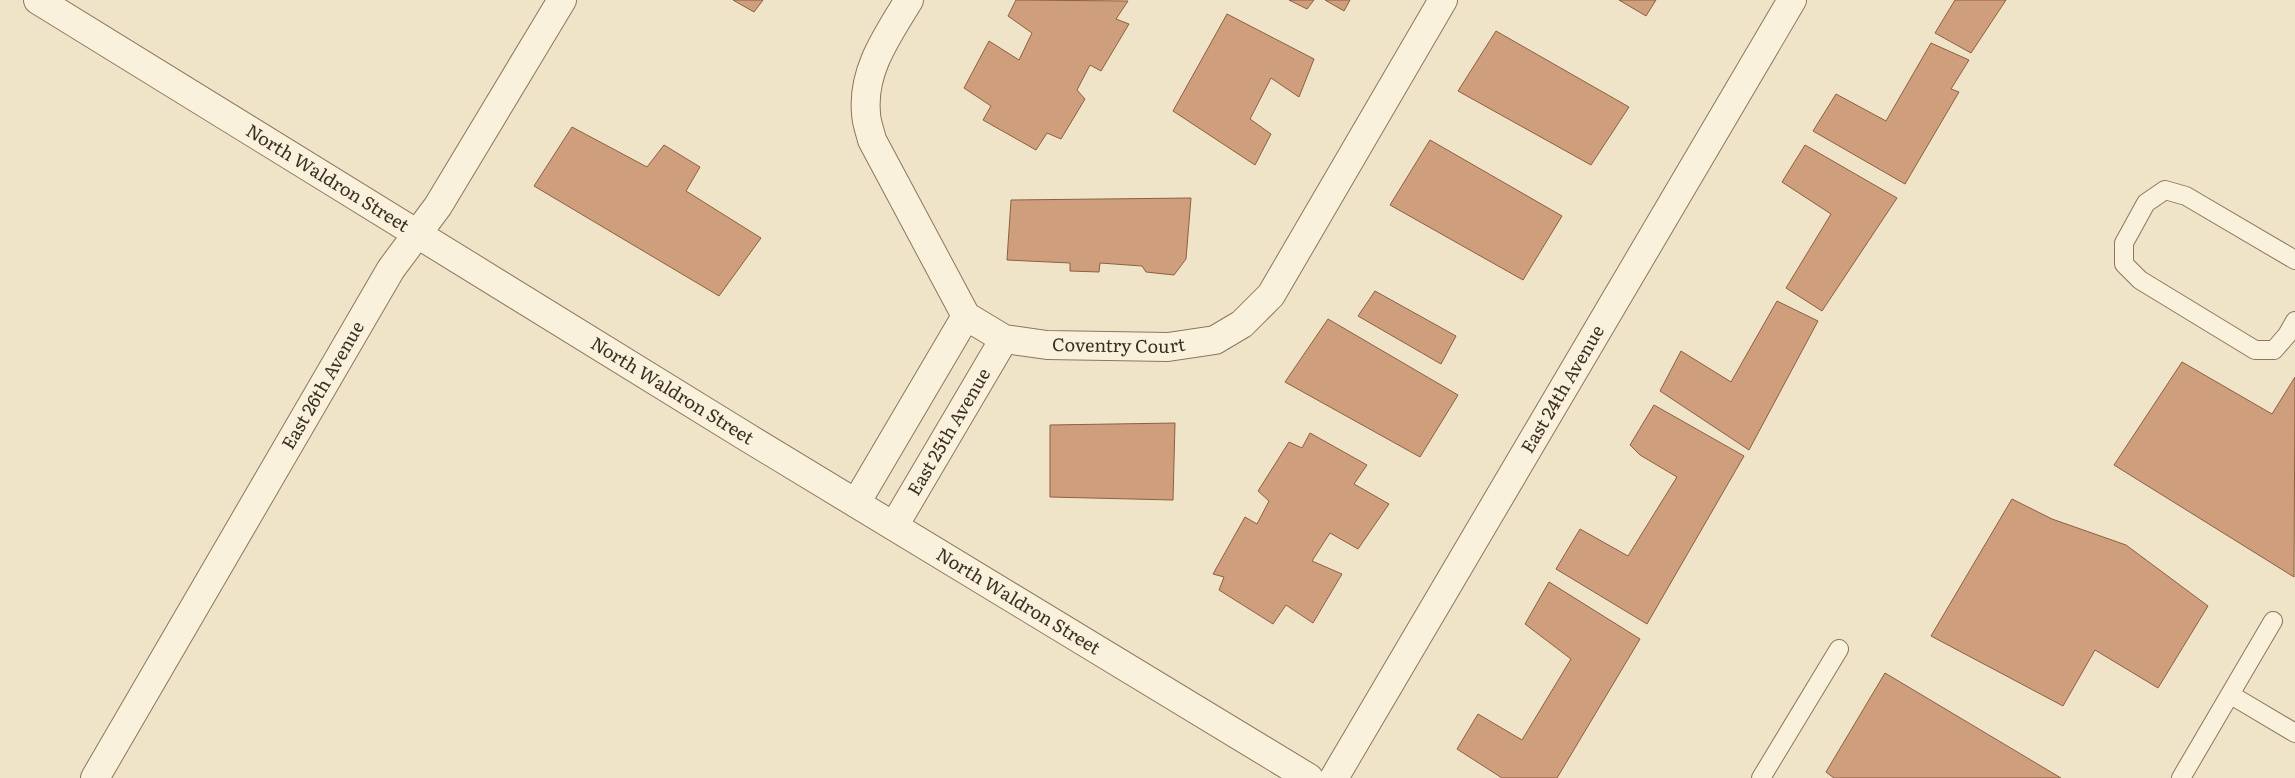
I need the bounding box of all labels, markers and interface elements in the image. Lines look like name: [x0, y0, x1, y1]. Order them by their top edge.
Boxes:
street label: North Waldron Street: [241, 116, 416, 238]
street label: East 26th Avenue: [274, 315, 370, 454]
street label: East 24th Avenue: [1513, 319, 1610, 458]
street label: North Waldron Street: [586, 329, 760, 451]
street label: Coventry Court: [1052, 330, 1188, 359]
street label: East 25th Avenue: [900, 362, 996, 500]
street label: North Waldron Street: [932, 540, 1107, 661]

